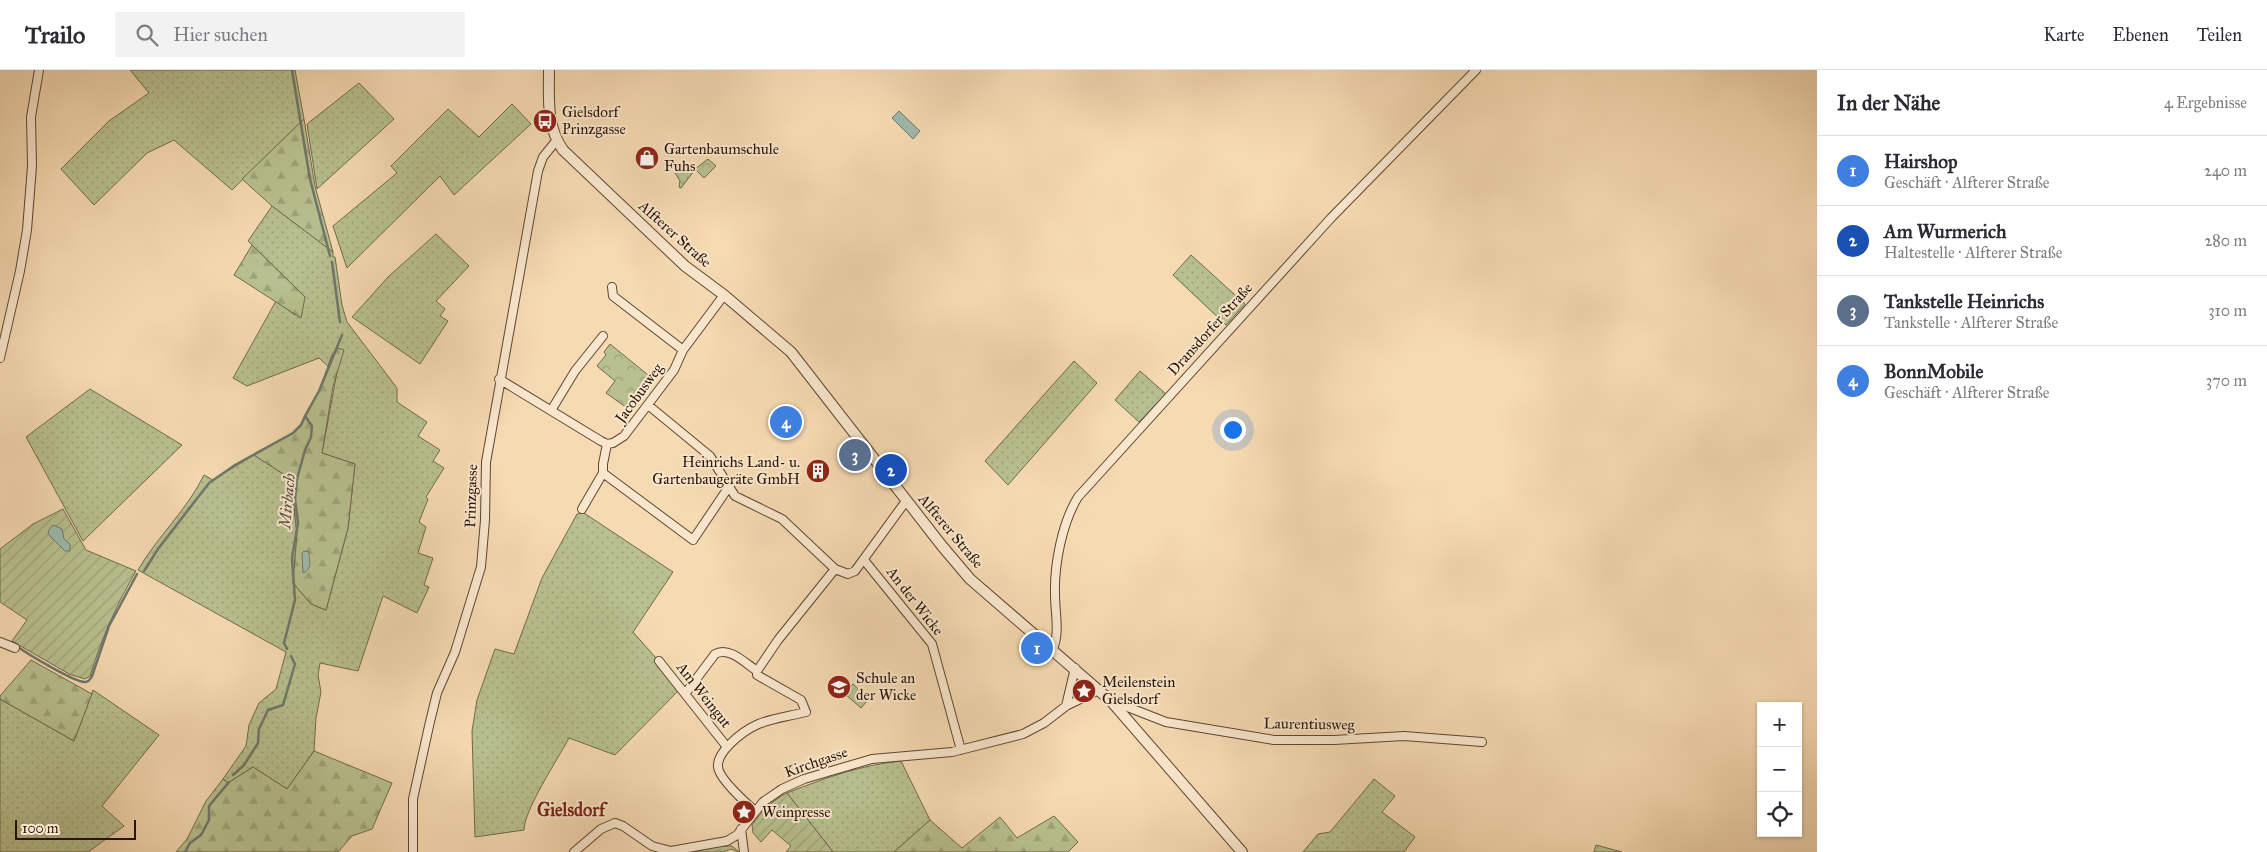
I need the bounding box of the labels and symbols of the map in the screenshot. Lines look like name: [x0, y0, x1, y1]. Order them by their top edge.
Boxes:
place label: Gielsdorf Prinzgasse: [562, 103, 626, 138]
bus stop icon: Gielsdorf Prinzgasse: [532, 108, 558, 134]
place label: Gartenbaumschule Fuhs: [664, 140, 779, 175]
shop icon: Gartenbaumschule Fuhs: [634, 145, 660, 171]
street label: Alfterer Straße: [634, 196, 715, 271]
street label: Dransdorfer Straße: [1164, 279, 1256, 379]
street label: Jacobusweg: [610, 359, 668, 429]
pin: 4: [770, 403, 802, 441]
your location: [1220, 417, 1246, 443]
pin: 3: [839, 436, 871, 474]
pin: 2: [875, 451, 907, 489]
place label: Heinrichs Land- u. Gartenbaugeräte GmbH: [652, 453, 800, 488]
building icon: Heinrichs Land- u. Gartenbaugeräte GmbH: [805, 458, 831, 484]
street label: Prinzgasse: [461, 464, 481, 528]
water label: Mirbach: [275, 472, 299, 531]
street label: Alfterer Straße: [914, 489, 987, 572]
street label: An der Wicke: [882, 562, 947, 639]
pin: 1: [1021, 629, 1053, 667]
street label: Am Weingut: [672, 658, 736, 732]
place label: Schule an der Wicke: [856, 669, 916, 704]
place label: Meilenstein Gielsdorf: [1102, 673, 1175, 708]
school or university icon: Schule an der Wicke: [826, 674, 852, 700]
place icon: Meilenstein Gielsdorf: [1071, 678, 1097, 704]
street label: Laurentiusweg: [1263, 714, 1356, 734]
street label: Kirchgasse: [782, 743, 850, 781]
district label: Gielsdorf: [537, 799, 608, 821]
place icon: Weinpresse: [731, 799, 757, 825]
place label: Weinpresse: [762, 803, 831, 821]
scale bar: [15, 817, 136, 840]

